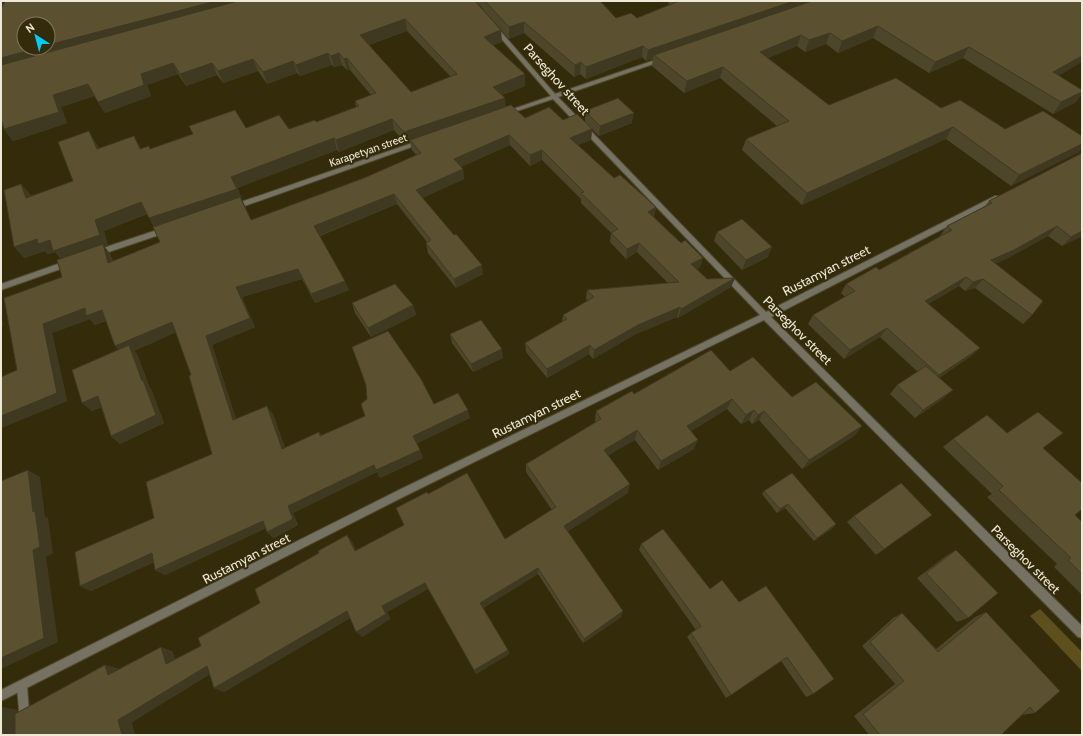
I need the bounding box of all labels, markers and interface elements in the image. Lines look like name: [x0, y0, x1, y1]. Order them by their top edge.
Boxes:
north arrow: [16, 16, 56, 56]
text: N: [23, 20, 37, 36]
street label: Parseghov street: [521, 40, 594, 119]
street label: Karapetyan street: [327, 130, 409, 170]
street label: Rustamyan street: [780, 241, 873, 299]
street label: Parseghov street: [760, 292, 836, 368]
street label: Rustamyan street: [489, 384, 583, 441]
street label: Parseghov street: [988, 521, 1064, 597]
street label: Rustamyan street: [200, 529, 293, 587]

